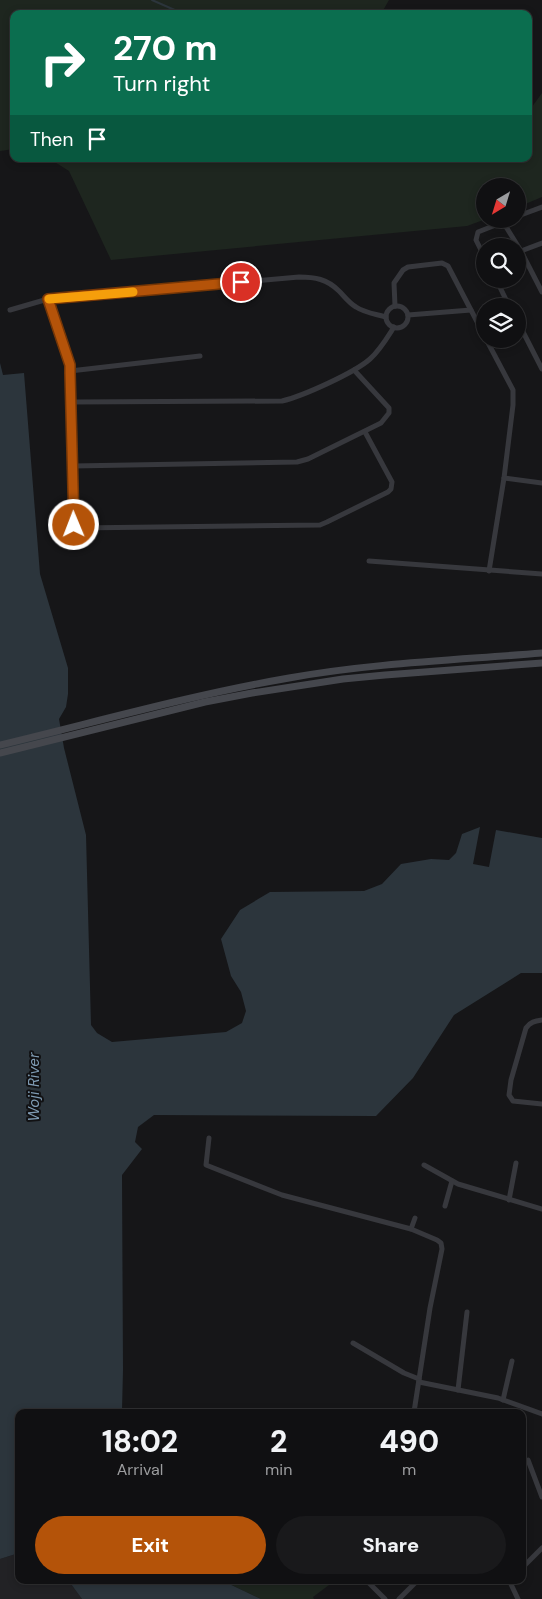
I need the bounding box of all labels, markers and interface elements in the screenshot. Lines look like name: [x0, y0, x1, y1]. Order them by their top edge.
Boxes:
text: 270 m: [113, 25, 217, 71]
icon: right: [30, 30, 95, 95]
text: Turn right: [113, 69, 210, 98]
icon: arrive: [83, 125, 111, 153]
text: Then: [30, 127, 73, 152]
north arrow: [476, 178, 526, 228]
map controls: [476, 178, 526, 348]
button: search: [476, 238, 526, 288]
pin: [220, 261, 262, 303]
icon: arrive: [227, 268, 255, 296]
button: layers: [476, 298, 526, 348]
position arrow: [47, 498, 99, 550]
water label: Woji River: [24, 1052, 44, 1121]
text: 18:02: [102, 1422, 178, 1461]
text: 2: [270, 1422, 287, 1461]
text: 490: [379, 1422, 439, 1461]
text: Arrival: [117, 1459, 163, 1480]
text: min: [265, 1459, 292, 1480]
text: m: [402, 1459, 416, 1480]
button: Exit: [35, 1516, 266, 1574]
button: Share: [276, 1516, 506, 1574]

